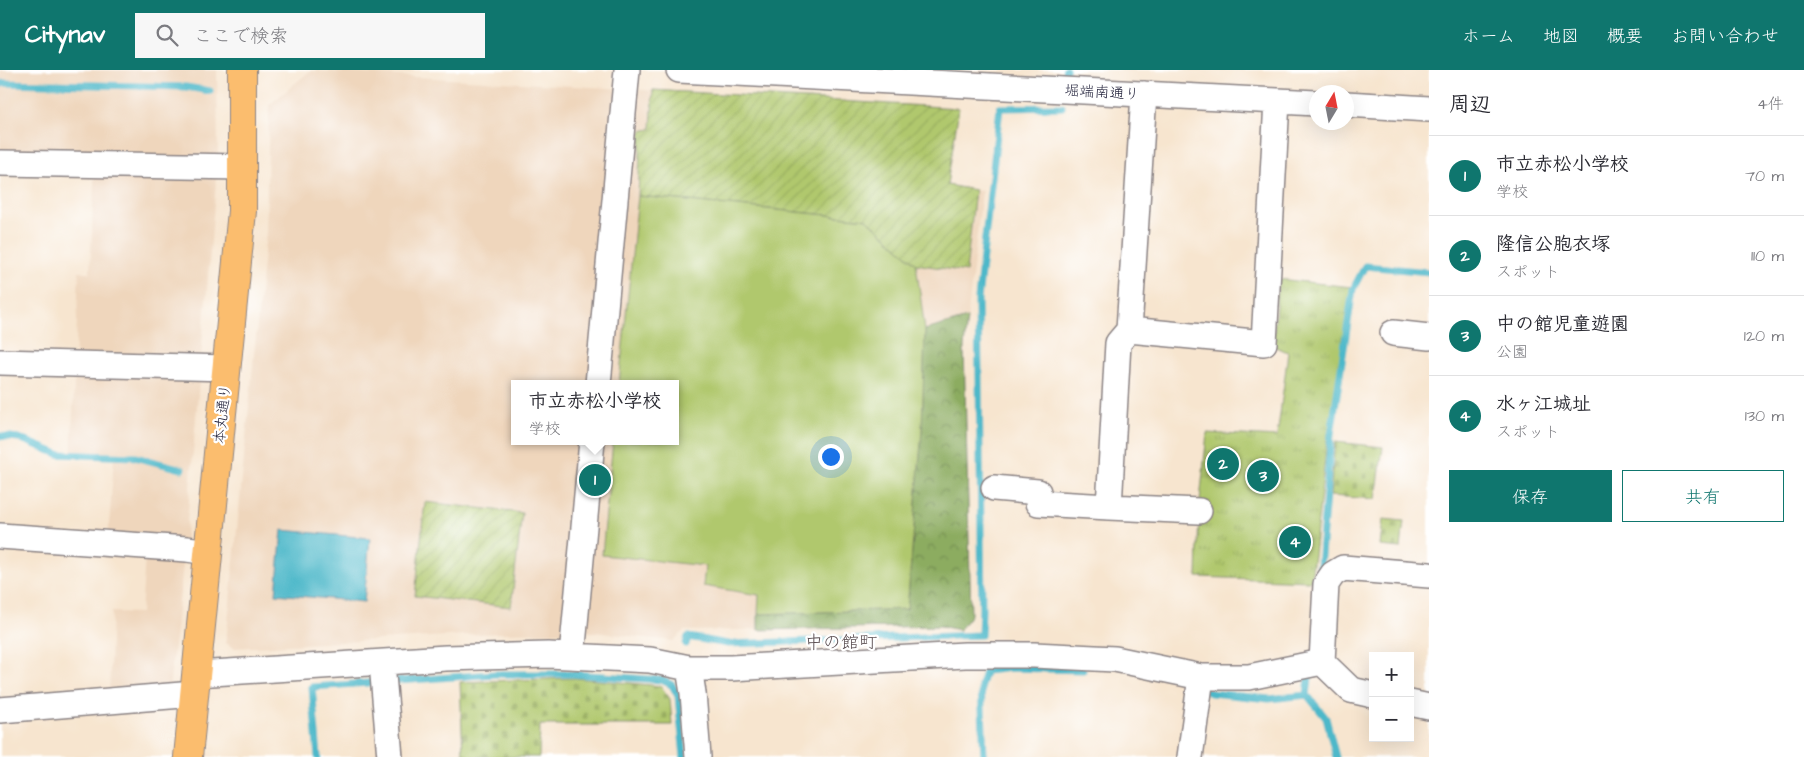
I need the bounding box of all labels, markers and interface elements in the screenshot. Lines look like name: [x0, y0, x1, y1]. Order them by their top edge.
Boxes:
search box: [135, 13, 485, 58]
text: Citynav: [25, 18, 105, 52]
icon: search: [153, 21, 181, 49]
text: ここで検索: [193, 23, 288, 50]
text: ホーム: [1462, 24, 1515, 49]
text: 地図: [1543, 24, 1579, 49]
text: 概要: [1607, 24, 1643, 49]
text: お問い合わせ: [1671, 24, 1779, 49]
street label: 堀端南通り: [1064, 80, 1140, 105]
north arrow: [1309, 85, 1354, 130]
text: 周辺: [1449, 90, 1491, 119]
text: 4件: [1757, 93, 1784, 115]
text: 市立赤松小学校: [1496, 151, 1629, 178]
text: 1: [1464, 165, 1466, 187]
text: 70 m: [1745, 165, 1784, 187]
text: 学校: [1496, 181, 1528, 203]
text: 隆信公胞衣塚: [1496, 231, 1610, 258]
text: 2: [1460, 245, 1470, 267]
text: 110 m: [1751, 245, 1784, 267]
text: スポット: [1496, 261, 1560, 283]
text: 中の館児童遊園: [1496, 311, 1629, 338]
text: 3: [1461, 325, 1469, 347]
text: 120 m: [1744, 325, 1784, 347]
text: 公園: [1496, 341, 1528, 363]
popup: [511, 380, 679, 445]
street label: 本丸通り: [209, 383, 236, 445]
text: 市立赤松小学校: [528, 388, 662, 415]
text: 水ヶ江城址: [1496, 391, 1591, 418]
text: 4: [1460, 405, 1470, 427]
text: 130 m: [1745, 405, 1784, 427]
text: 学校: [528, 418, 561, 440]
text: スポット: [1496, 421, 1560, 443]
your location: [818, 444, 844, 470]
pin: 2: [1207, 445, 1239, 483]
pin: 3: [1247, 457, 1279, 495]
pin: 1: [579, 461, 611, 499]
button: 保存: [1449, 470, 1612, 522]
button: 共有: [1622, 470, 1784, 522]
pin: 4: [1279, 523, 1311, 561]
district label: 中の館町: [805, 630, 877, 655]
map controls: [1369, 652, 1414, 742]
button: +: [1369, 652, 1414, 697]
button: −: [1369, 697, 1414, 742]

